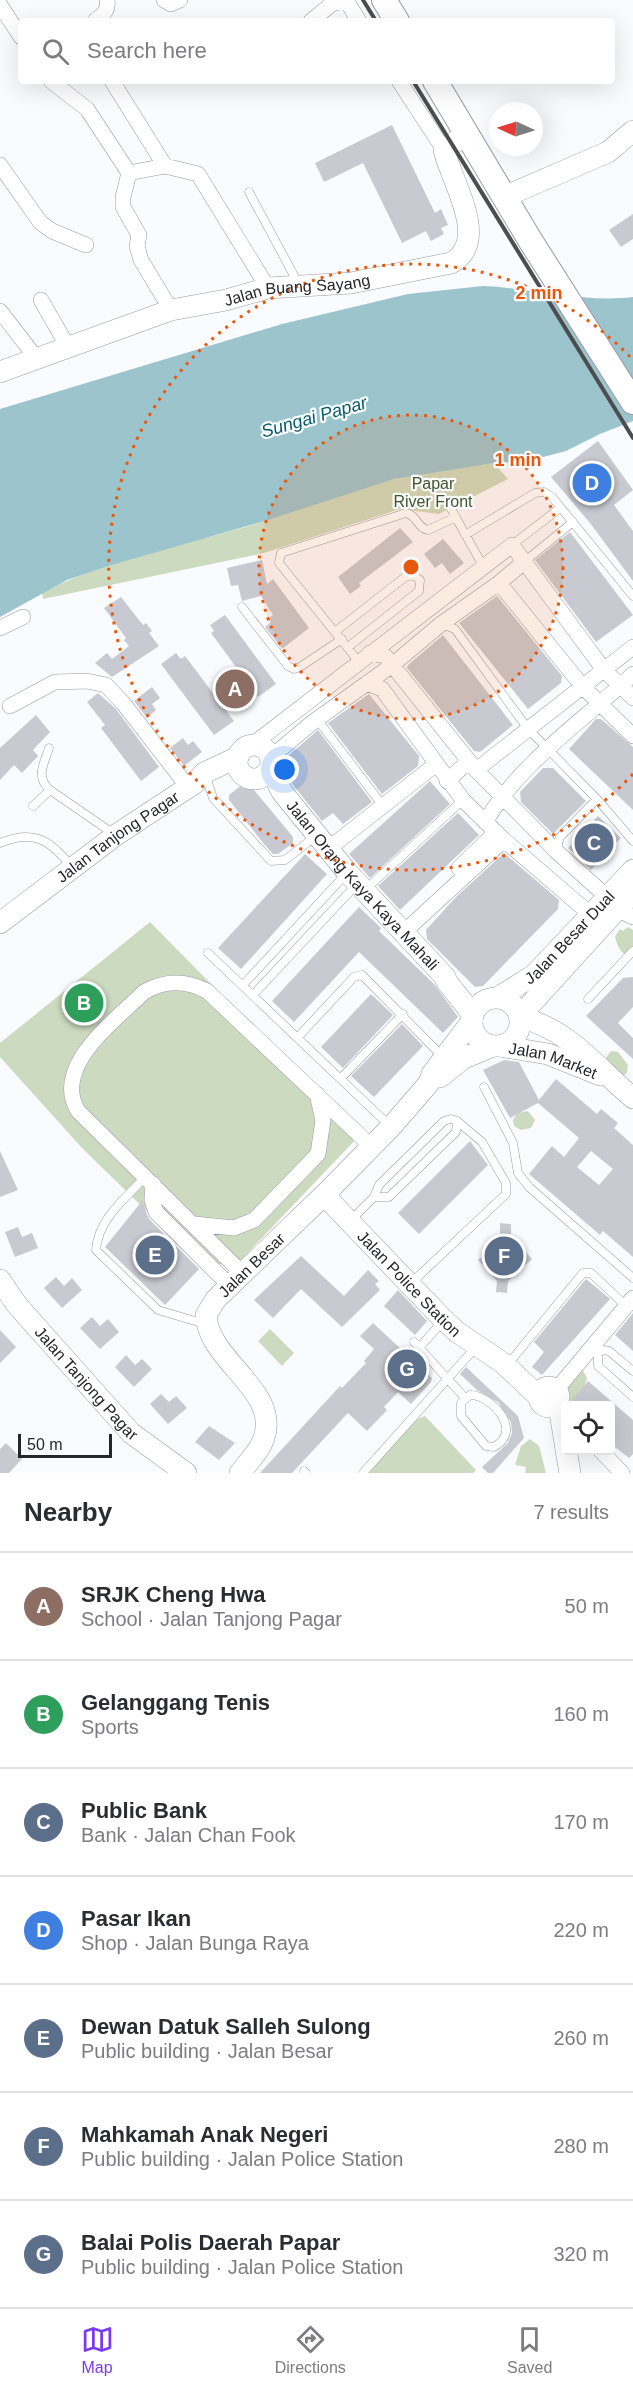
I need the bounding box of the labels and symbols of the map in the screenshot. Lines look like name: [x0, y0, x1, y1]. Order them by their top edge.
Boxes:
north arrow: [489, 102, 543, 156]
street label: Jalan Buang Sayang: [222, 271, 372, 309]
text: 2 min: [515, 283, 563, 303]
water label: Sungai Papar: [259, 392, 370, 442]
text: 1 min: [494, 450, 542, 470]
pin: D: [572, 460, 612, 506]
park label: Papar River Front: [393, 475, 473, 510]
centre of rings: [401, 557, 421, 577]
pin: A: [216, 666, 254, 712]
your location: [270, 755, 299, 784]
street label: Jalan Tanjong Pagar: [53, 787, 182, 886]
street label: Jalan Orang Kaya Kaya Mahali: [283, 797, 442, 973]
pin: C: [574, 820, 614, 866]
street label: Jalan Besar Dual: [522, 887, 617, 987]
pin: B: [64, 980, 104, 1026]
street label: Jalan Market: [508, 1039, 600, 1082]
street label: Jalan Police Station: [354, 1227, 464, 1340]
street label: Jalan Besar: [215, 1229, 288, 1300]
pin: E: [136, 1232, 174, 1278]
pin: F: [484, 1234, 524, 1278]
street label: Jalan Tanjong Pagar: [32, 1323, 142, 1444]
pin: G: [388, 1346, 426, 1392]
scale bar: [18, 1431, 112, 1458]

